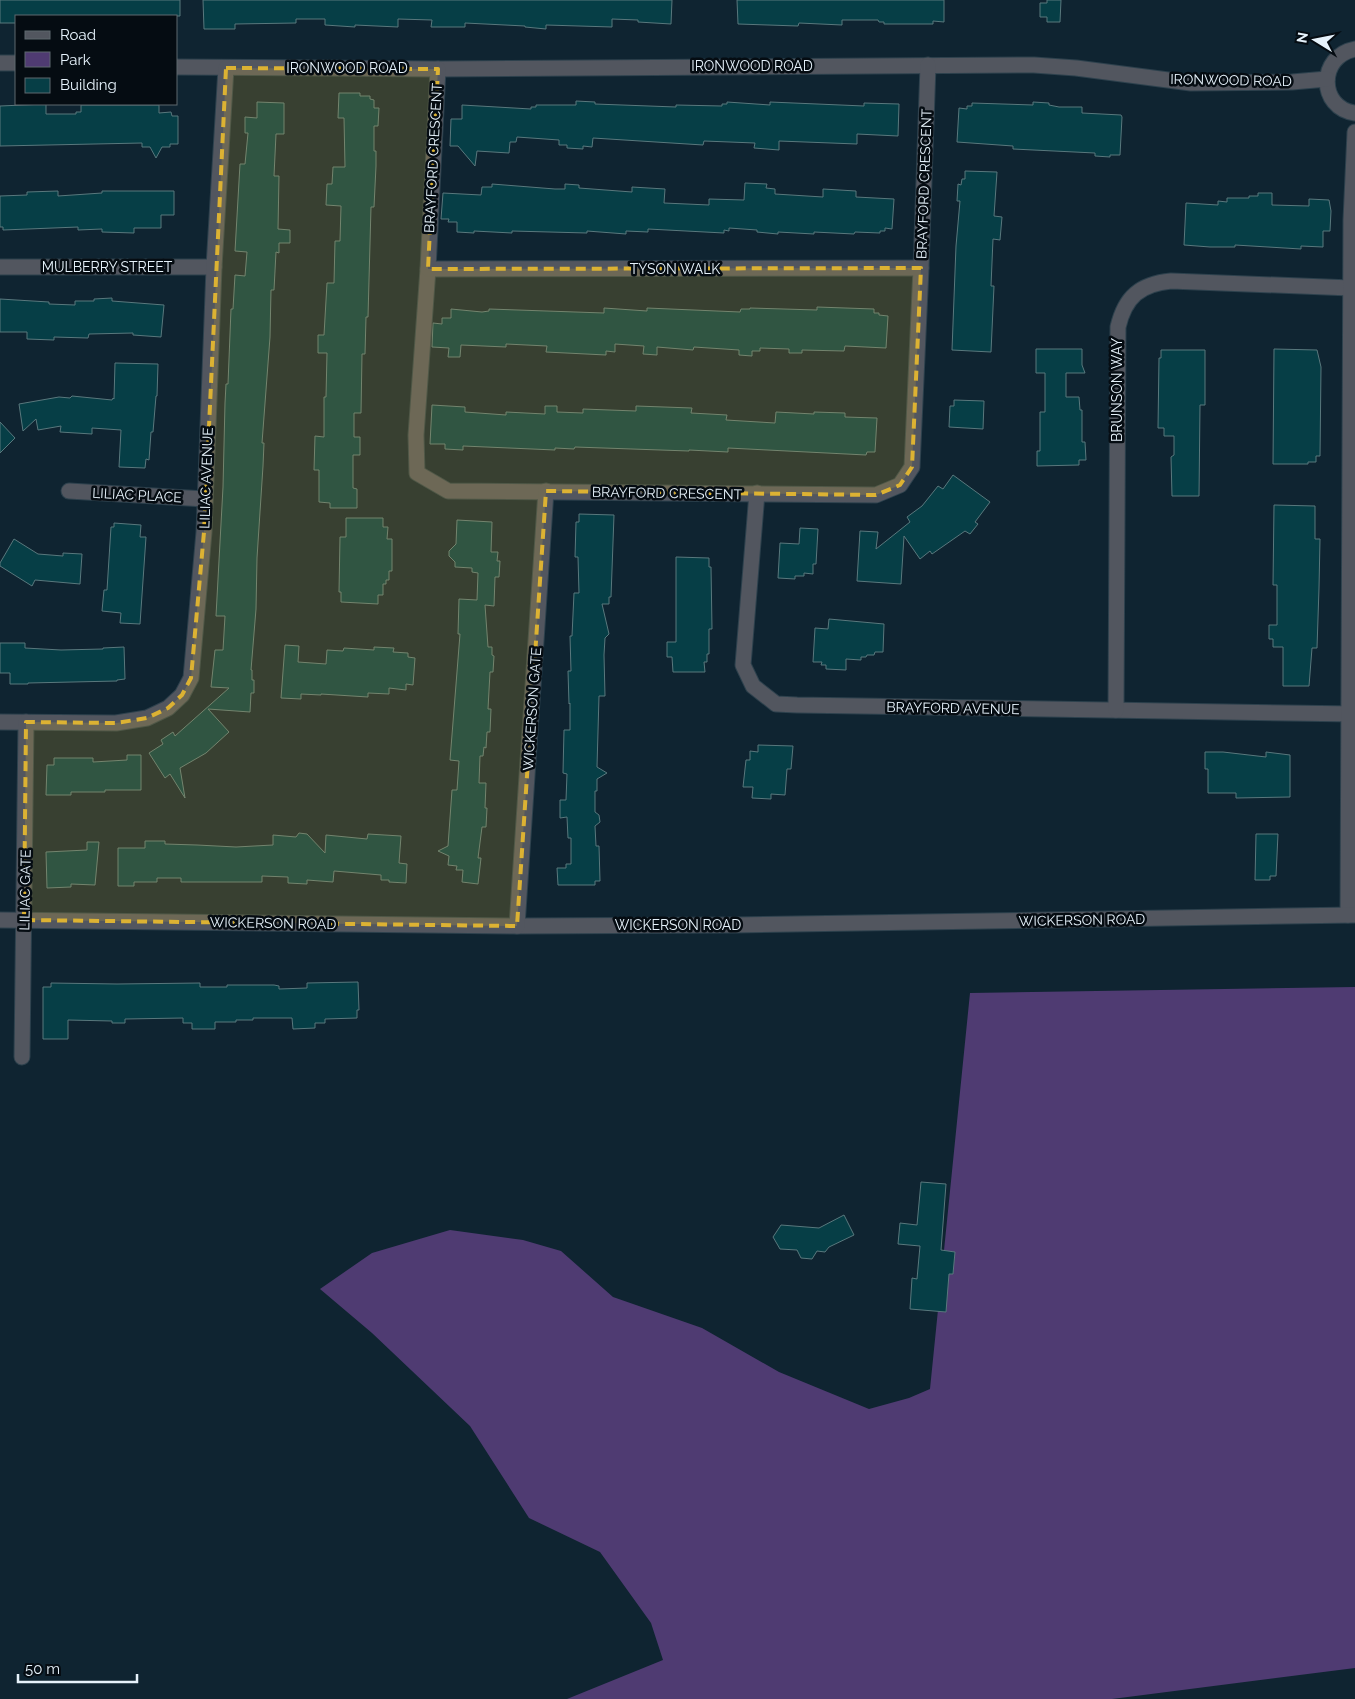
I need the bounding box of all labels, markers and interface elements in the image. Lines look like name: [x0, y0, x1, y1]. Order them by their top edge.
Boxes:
legend: [15, 15, 178, 105]
north arrow: [1290, 15, 1340, 65]
text: Road: [60, 26, 96, 44]
text: N: [1293, 31, 1311, 44]
text: Park: [60, 51, 91, 69]
street label: IRONWOOD ROAD: [691, 58, 813, 74]
street label: IRONWOOD ROAD: [286, 60, 408, 76]
street label: IRONWOOD ROAD: [1170, 71, 1292, 89]
text: Building: [60, 76, 117, 94]
street label: BRAYFORD CRESCENT: [421, 82, 445, 233]
street label: BRAYFORD CRESCENT: [913, 108, 935, 259]
street label: MULBERRY STREET: [42, 259, 173, 275]
street label: TYSON WALK: [630, 261, 720, 277]
street label: BRUNSON WAY: [1109, 338, 1125, 442]
street label: LILIAC AVENUE: [196, 427, 216, 529]
street label: BRAYFORD CRESCENT: [592, 484, 743, 502]
street label: LILIAC PLACE: [92, 485, 182, 505]
street label: WICKERSON GATE: [520, 647, 544, 771]
street label: BRAYFORD AVENUE: [886, 699, 1020, 717]
street label: LILIAC GATE: [16, 849, 34, 931]
street label: WICKERSON ROAD: [1019, 911, 1145, 929]
street label: WICKERSON ROAD: [210, 914, 336, 932]
street label: WICKERSON ROAD: [615, 917, 741, 933]
scale bar: [18, 1652, 136, 1684]
text: 50 m: [25, 1660, 60, 1678]

